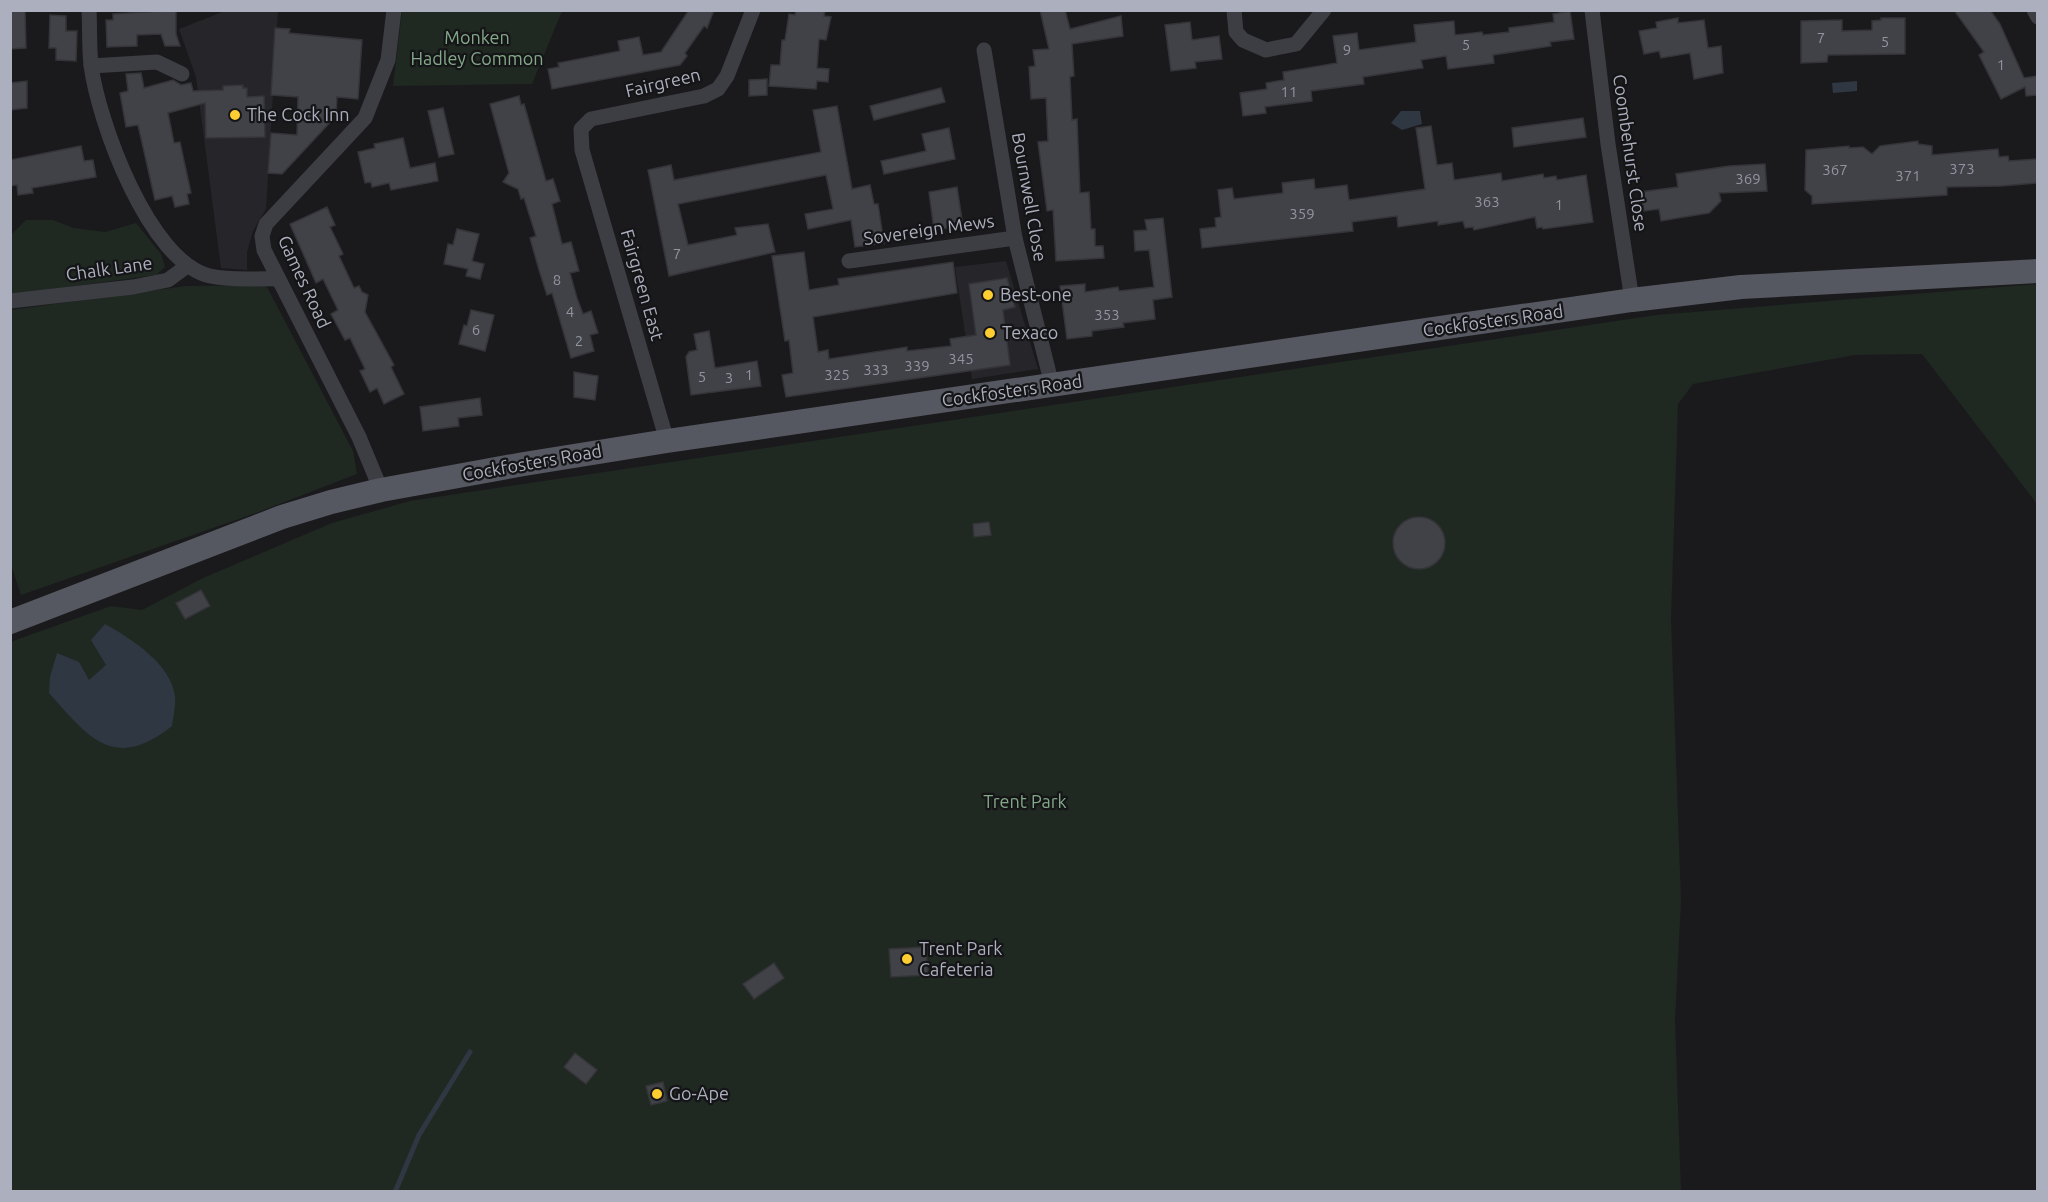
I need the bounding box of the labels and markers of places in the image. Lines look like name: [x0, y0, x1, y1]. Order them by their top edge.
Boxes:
place label: The Cock Inn: [247, 104, 350, 124]
marker: The Cock Inn: [228, 108, 242, 122]
place label: Best-one: [1000, 284, 1072, 304]
marker: Best-one: [981, 288, 995, 302]
place label: Texaco: [1002, 322, 1058, 342]
marker: Texaco: [983, 326, 997, 340]
place label: Trent Park Cafeteria: [919, 938, 1002, 979]
marker: Trent Park Cafeteria: [900, 952, 914, 966]
place label: Go-Ape: [669, 1083, 729, 1103]
marker: Go-Ape: [650, 1087, 664, 1101]

